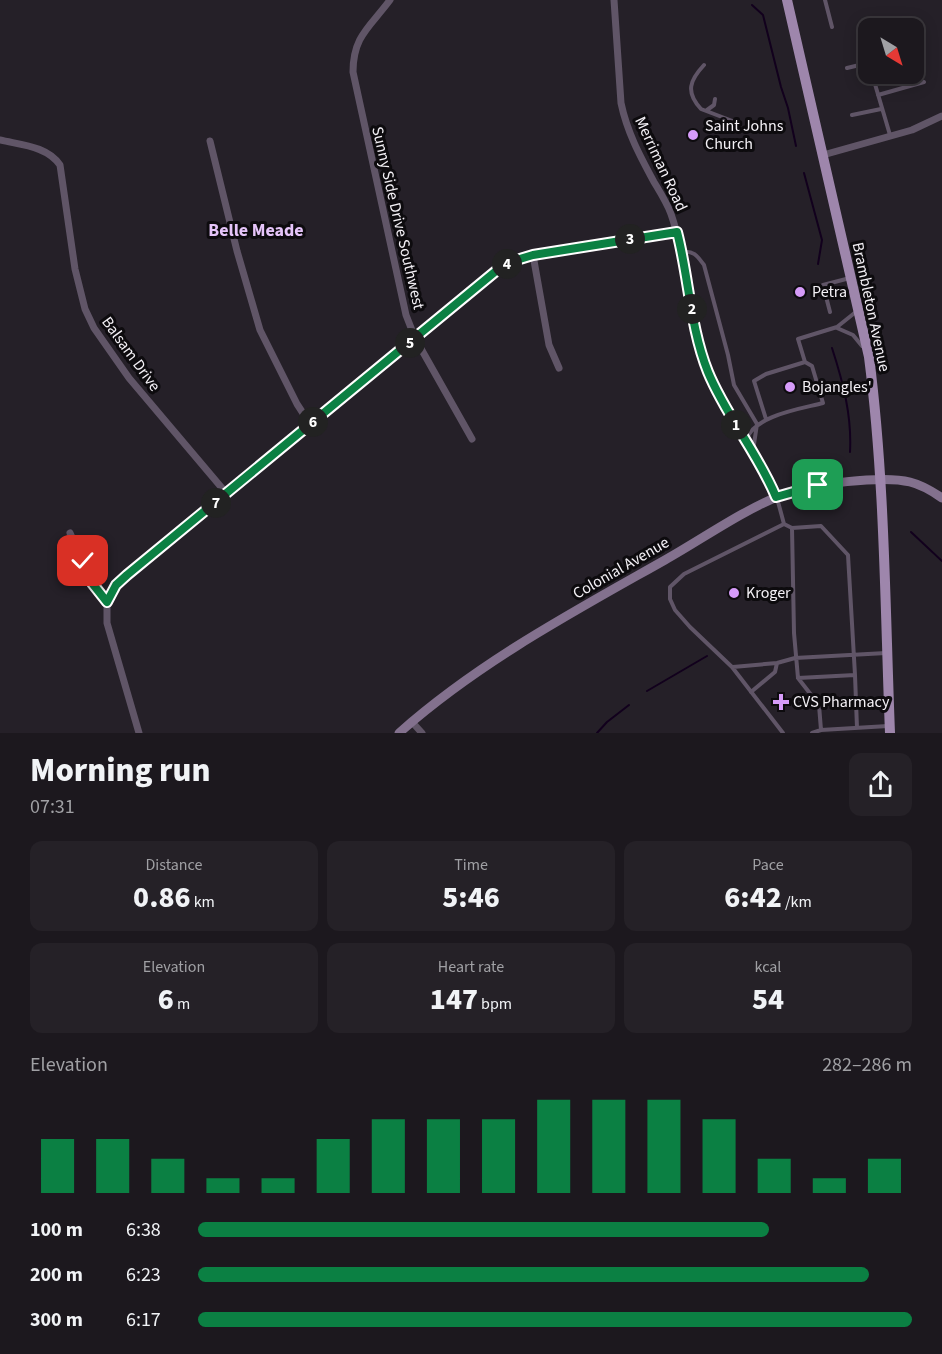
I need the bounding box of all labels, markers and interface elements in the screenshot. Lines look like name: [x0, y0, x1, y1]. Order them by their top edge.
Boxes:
north arrow: [858, 18, 924, 84]
map controls: [858, 18, 924, 84]
street label: Merriman Road: [629, 113, 693, 215]
place label: Saint Johns Church: [705, 115, 784, 155]
street label: Sunny Side Drive Southwest: [366, 124, 430, 312]
marker: Saint Johns Church: [686, 128, 700, 142]
district label: Belle Meade: [208, 218, 304, 243]
pin: 3: [615, 224, 645, 254]
text: 3: [626, 228, 634, 250]
street label: Brambleton Avenue: [847, 240, 895, 374]
pin: 4: [492, 249, 522, 279]
text: 4: [503, 253, 511, 275]
place label: Petra: [812, 281, 847, 303]
marker: Petra: [793, 285, 807, 299]
pin: 2: [677, 294, 707, 324]
text: 2: [688, 298, 696, 320]
street label: Balsam Drive: [96, 312, 166, 396]
pin: 5: [395, 328, 425, 358]
text: 5: [406, 332, 414, 354]
place label: Bojangles': [802, 376, 872, 398]
marker: Bojangles': [783, 380, 797, 394]
pin: 6: [298, 407, 328, 437]
pin: 1: [721, 410, 751, 440]
text: 6: [309, 411, 317, 433]
text: 1: [732, 414, 740, 436]
pin: [792, 459, 843, 510]
icon: arrive: [801, 468, 834, 501]
pin: 7: [201, 488, 231, 518]
text: 7: [212, 492, 220, 514]
street label: Colonial Avenue: [569, 531, 673, 605]
pin: [57, 535, 108, 586]
icon: check: [66, 544, 99, 577]
place label: Kroger: [746, 582, 791, 604]
marker: Kroger: [727, 586, 741, 600]
place label: CVS Pharmacy: [793, 691, 890, 713]
marker: CVS Pharmacy: [774, 695, 788, 709]
text: Morning run: [30, 747, 210, 794]
button: share: [849, 753, 912, 816]
text: 07:31: [30, 793, 75, 821]
text: Distance: [146, 854, 202, 876]
text: Time: [454, 854, 488, 876]
text: Pace: [752, 854, 784, 876]
text: 0.86: [133, 876, 190, 919]
text: 5:46: [442, 876, 500, 919]
text: 6:42: [724, 876, 782, 919]
text: km: [190, 891, 215, 913]
text: /km: [782, 891, 812, 913]
text: Elevation: [143, 956, 205, 978]
text: Heart rate: [438, 956, 504, 978]
text: kcal: [755, 956, 781, 978]
text: 6: [158, 978, 174, 1021]
text: 147: [430, 978, 478, 1021]
text: 54: [752, 978, 784, 1021]
text: m: [174, 993, 190, 1015]
text: bpm: [478, 993, 512, 1015]
text: Elevation: [30, 1051, 108, 1079]
text: 282–286 m: [822, 1051, 912, 1079]
text: 100 m: [30, 1216, 83, 1244]
text: 6:38: [126, 1216, 161, 1244]
text: 200 m: [30, 1261, 83, 1289]
text: 6:23: [126, 1261, 161, 1289]
text: 300 m: [30, 1306, 83, 1334]
text: 6:17: [126, 1306, 161, 1334]

